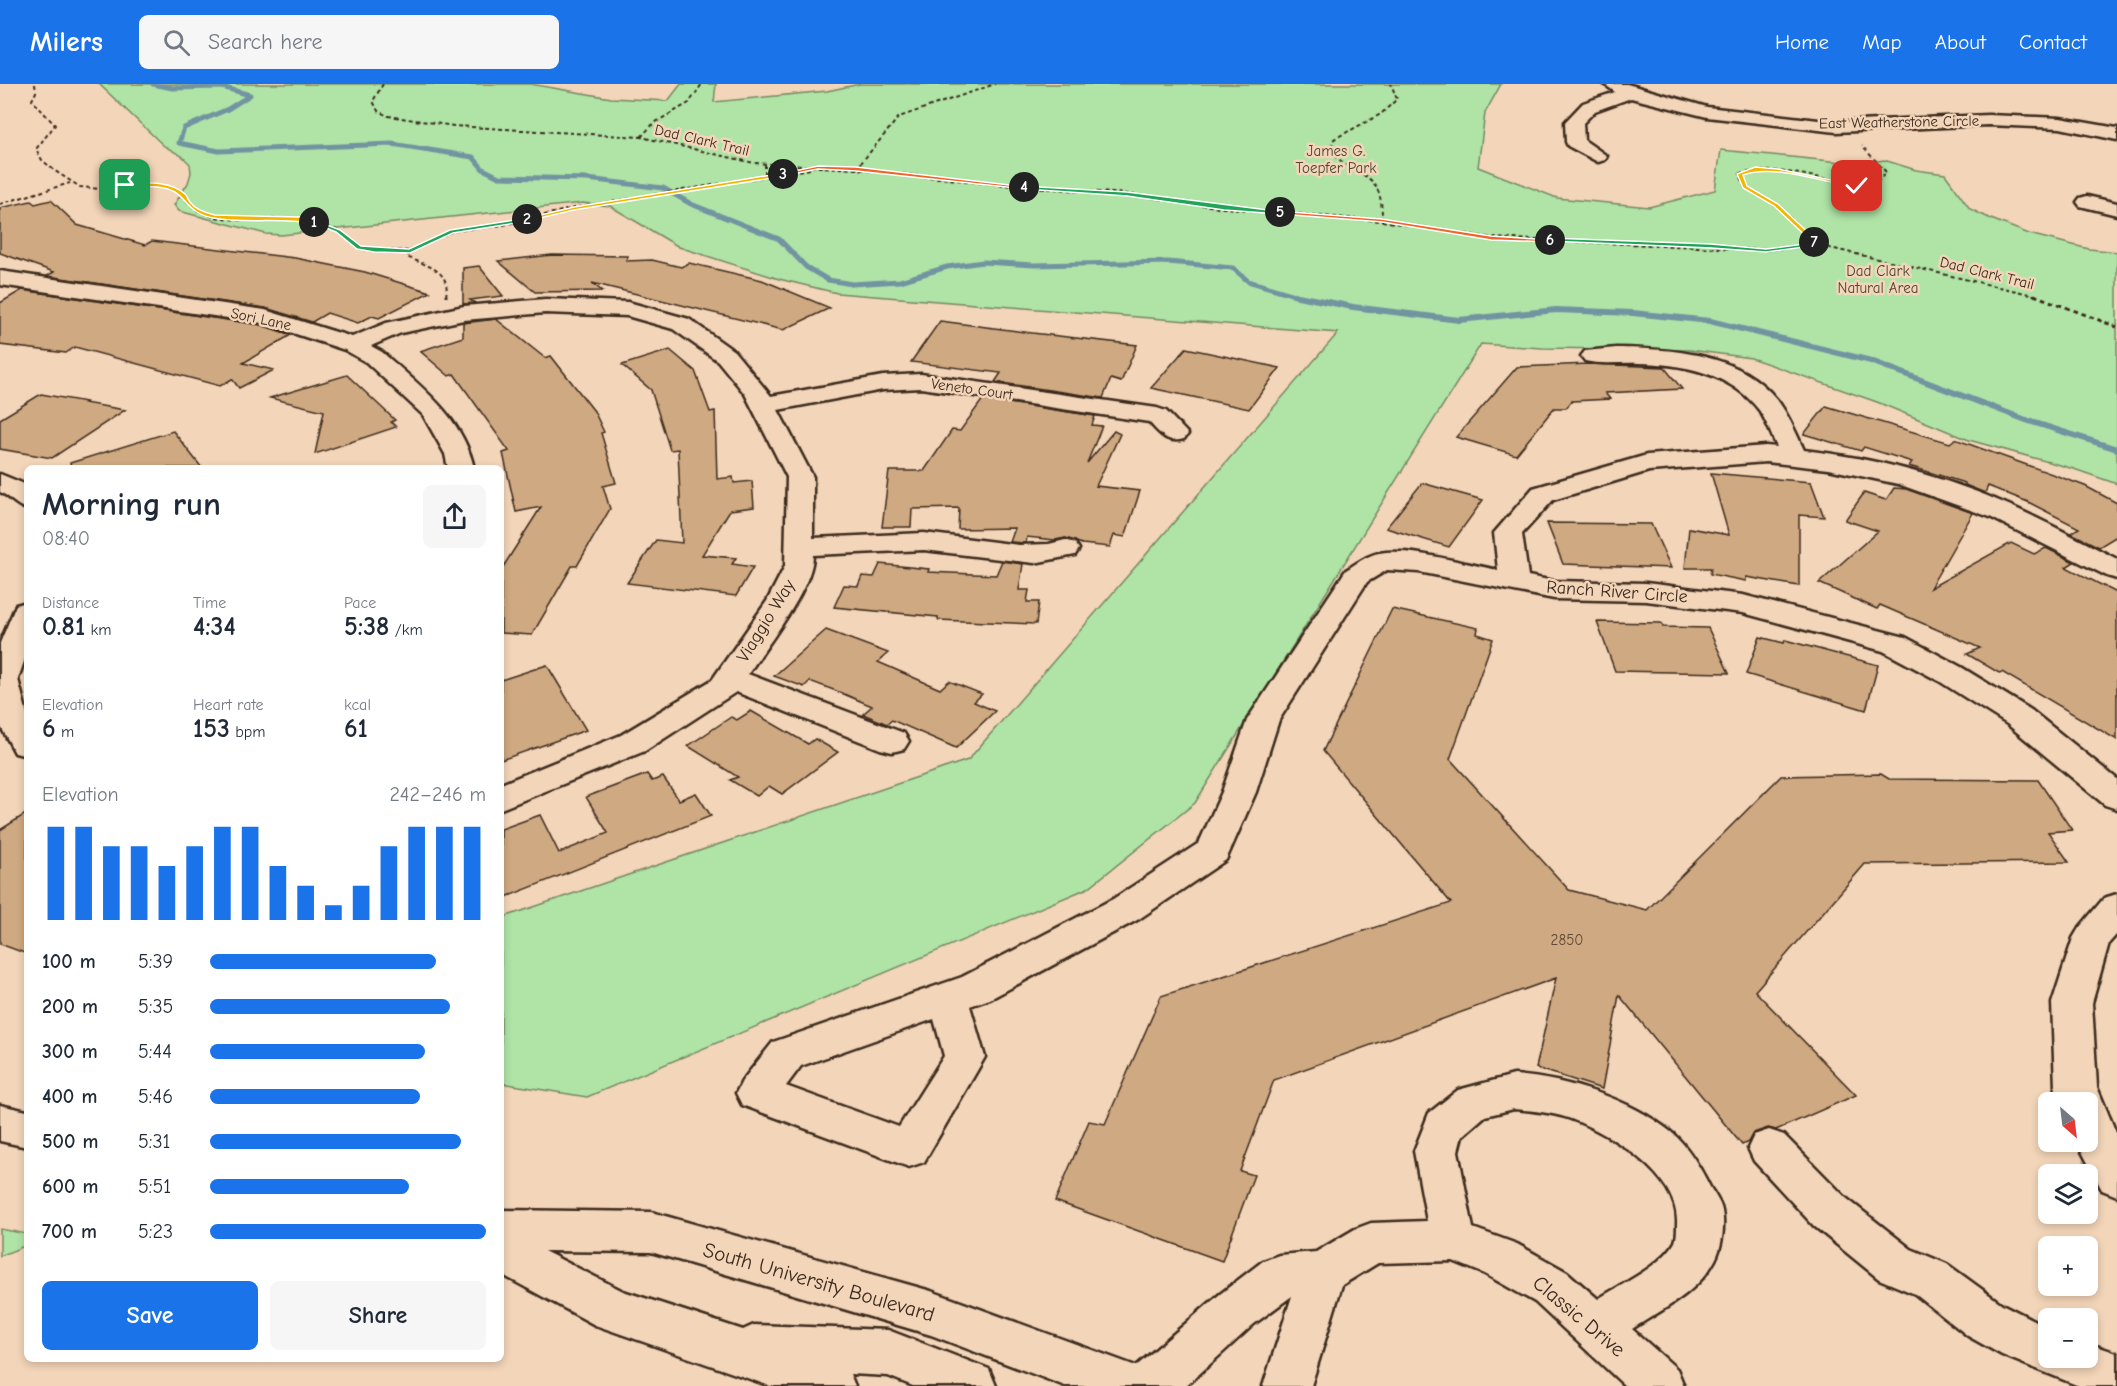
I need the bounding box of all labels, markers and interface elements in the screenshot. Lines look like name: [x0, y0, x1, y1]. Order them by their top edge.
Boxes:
search box: [139, 15, 559, 69]
text: Milers: [30, 26, 103, 58]
icon: search: [160, 26, 193, 59]
text: Search here: [208, 29, 322, 55]
text: Home: [1775, 30, 1829, 54]
text: Map: [1862, 30, 1902, 54]
text: About: [1935, 30, 1986, 54]
text: Contact: [2019, 30, 2087, 54]
street label: East Weatherstone Circle: [1819, 112, 1980, 132]
street label: Dad Clark Trail: [653, 120, 751, 160]
park label: James G. Toepfer Park: [1296, 142, 1377, 177]
pin: [99, 159, 150, 210]
pin: 3: [768, 159, 798, 189]
pin: [1831, 160, 1882, 211]
text: 3: [779, 165, 787, 183]
icon: arrive: [108, 168, 141, 201]
icon: check: [1840, 169, 1873, 202]
pin: 4: [1009, 172, 1039, 202]
text: 4: [1020, 178, 1028, 196]
pin: 5: [1265, 197, 1295, 227]
text: 5: [1276, 203, 1284, 221]
pin: 2: [512, 204, 542, 234]
pin: 1: [299, 207, 329, 237]
text: 2: [523, 210, 531, 228]
text: 1: [311, 213, 317, 231]
pin: 6: [1535, 225, 1565, 255]
pin: 7: [1799, 227, 1829, 257]
text: 6: [1546, 231, 1554, 249]
text: 7: [1810, 233, 1818, 251]
street label: Dad Clark Trail: [1938, 253, 2036, 293]
park label: Dad Clark Natural Area: [1838, 262, 1918, 297]
street label: Sori Lane: [229, 304, 293, 334]
street label: Veneto Court: [930, 374, 1015, 404]
text: Morning run: [42, 485, 221, 523]
button: share: [423, 485, 486, 548]
text: 08:40: [42, 527, 90, 550]
street label: Viaggio Way: [732, 575, 800, 666]
street label: Ranch River Circle: [1546, 577, 1688, 607]
text: Distance: [42, 594, 99, 612]
text: Time: [193, 594, 226, 612]
text: Pace: [344, 594, 376, 612]
text: 0.81: [42, 612, 85, 642]
text: 4:34: [193, 612, 236, 642]
text: 5:38: [344, 612, 389, 642]
text: km: [85, 621, 111, 639]
text: /km: [389, 621, 423, 639]
text: Elevation: [42, 696, 103, 714]
text: Heart rate: [193, 696, 264, 714]
text: kcal: [344, 696, 371, 714]
text: 6: [42, 714, 56, 744]
text: 153: [193, 714, 230, 744]
text: 61: [344, 714, 368, 744]
text: m: [56, 723, 74, 741]
text: bpm: [230, 723, 265, 741]
text: Elevation: [42, 783, 119, 806]
text: 242–246 m: [389, 783, 486, 806]
house number: 2850: [1551, 931, 1583, 949]
text: 100 m: [42, 950, 96, 973]
text: 5:39: [138, 950, 173, 973]
text: 200 m: [42, 995, 98, 1018]
text: 5:35: [138, 995, 173, 1018]
text: 300 m: [42, 1040, 98, 1063]
text: 5:44: [138, 1040, 172, 1063]
text: 400 m: [42, 1085, 97, 1108]
text: 5:46: [138, 1085, 173, 1108]
north arrow: [2038, 1092, 2098, 1152]
map controls: [2038, 1092, 2098, 1368]
text: 500 m: [42, 1130, 99, 1153]
text: 5:31: [138, 1130, 171, 1153]
button: layers: [2038, 1164, 2098, 1224]
text: 600 m: [42, 1175, 98, 1198]
text: 5:51: [138, 1175, 171, 1198]
text: 700 m: [42, 1220, 97, 1243]
text: 5:23: [138, 1220, 173, 1243]
button: +: [2038, 1236, 2098, 1296]
street label: South University Boulevard: [700, 1237, 938, 1327]
street label: Classic Drive: [1528, 1271, 1630, 1361]
button: Save: [42, 1281, 258, 1350]
button: Share: [270, 1281, 486, 1350]
button: −: [2038, 1308, 2098, 1368]

